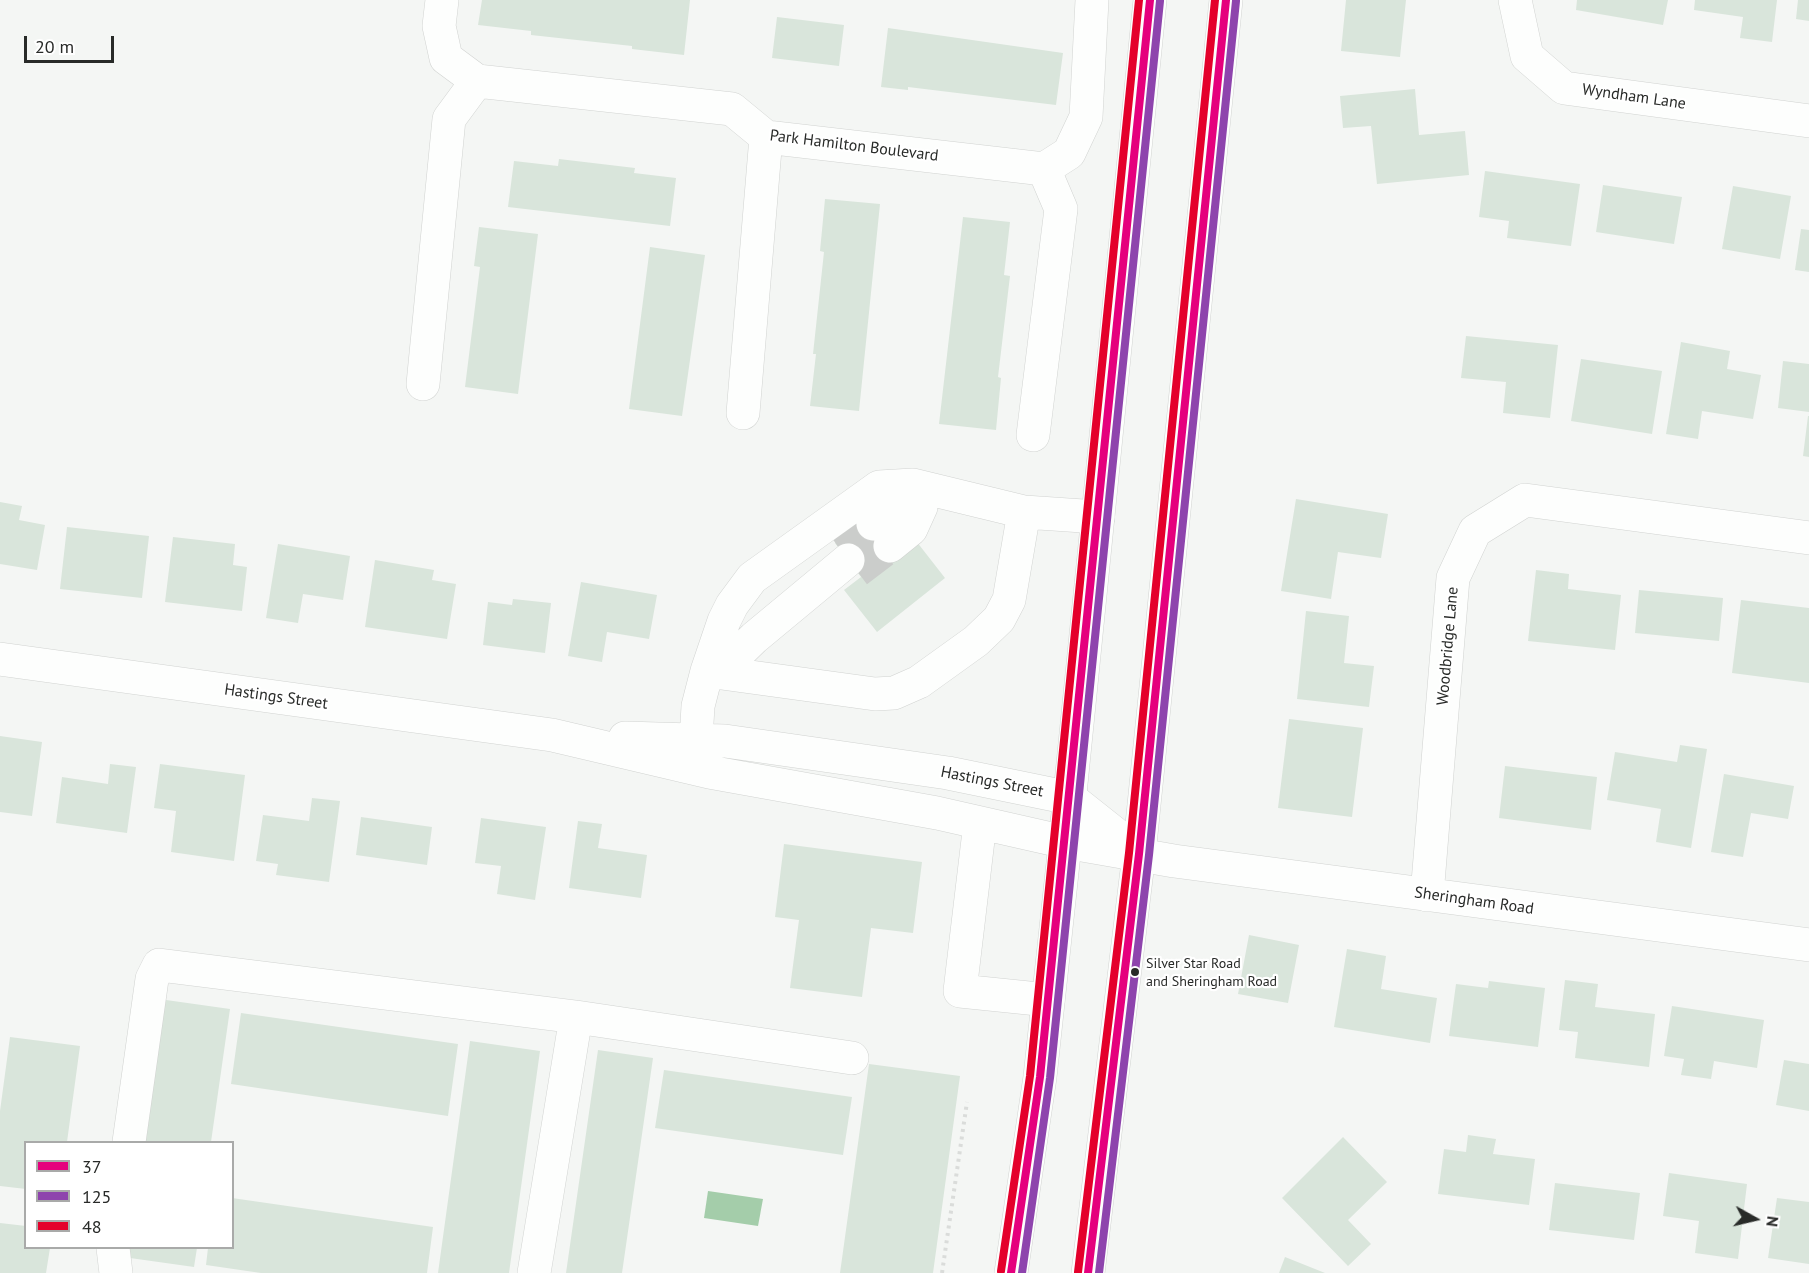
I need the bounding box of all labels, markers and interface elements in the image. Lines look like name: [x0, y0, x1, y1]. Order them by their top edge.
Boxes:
scale bar: [27, 24, 117, 62]
text: 20 m: [35, 35, 74, 58]
street label: Wyndham Lane: [1581, 80, 1687, 114]
street label: Park Hamilton Boulevard: [769, 126, 939, 166]
street label: Woodbridge Lane: [1433, 586, 1463, 706]
street label: Hastings Street: [223, 680, 329, 714]
street label: Hastings Street: [939, 763, 1045, 801]
street label: Sheringham Road: [1413, 883, 1535, 919]
place label: Silver Star Road and Sheringham Road: [1146, 956, 1277, 988]
marker: Silver Star Road and Sheringham Road: [1129, 966, 1141, 978]
legend: [24, 1141, 234, 1249]
text: 37: [82, 1155, 102, 1178]
text: 125: [82, 1185, 111, 1208]
north arrow: [1725, 1189, 1785, 1249]
text: 48: [82, 1215, 102, 1238]
text: N: [1762, 1215, 1783, 1228]

